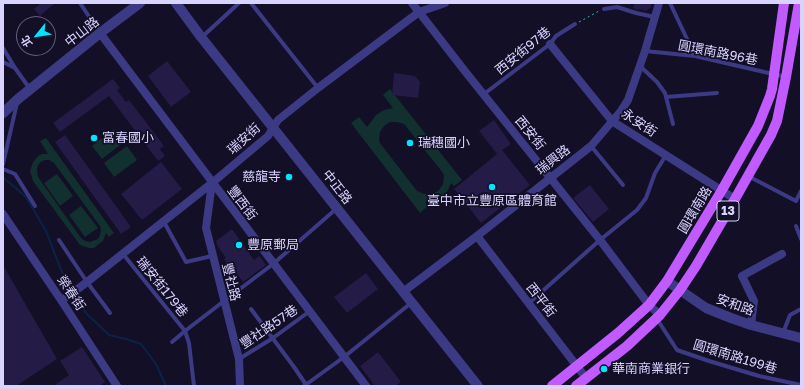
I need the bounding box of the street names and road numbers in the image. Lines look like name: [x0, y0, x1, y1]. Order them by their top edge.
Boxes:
street label: 中山路: [62, 14, 102, 50]
street label: 西安街97巷: [492, 24, 554, 78]
street label: 圓環南路96巷: [677, 38, 759, 68]
street label: 永安街: [618, 106, 660, 140]
street label: 西安街: [512, 113, 548, 153]
street label: 瑞安街: [224, 120, 264, 158]
street label: 瑞興路: [533, 142, 573, 178]
street label: 中正路: [319, 167, 355, 207]
street label: 豐西街: [224, 183, 260, 223]
street label: 圓環南路: [675, 184, 715, 236]
road number: 13: [717, 201, 739, 221]
street label: 瑞安街179巷: [133, 254, 191, 320]
street label: 豐社路: [219, 261, 243, 303]
street label: 榮春街: [54, 272, 88, 314]
street label: 西平街: [523, 280, 559, 320]
street label: 安和路: [714, 291, 756, 319]
street label: 豐社路57巷: [237, 302, 301, 352]
street label: 圓環南路199巷: [691, 337, 779, 377]

